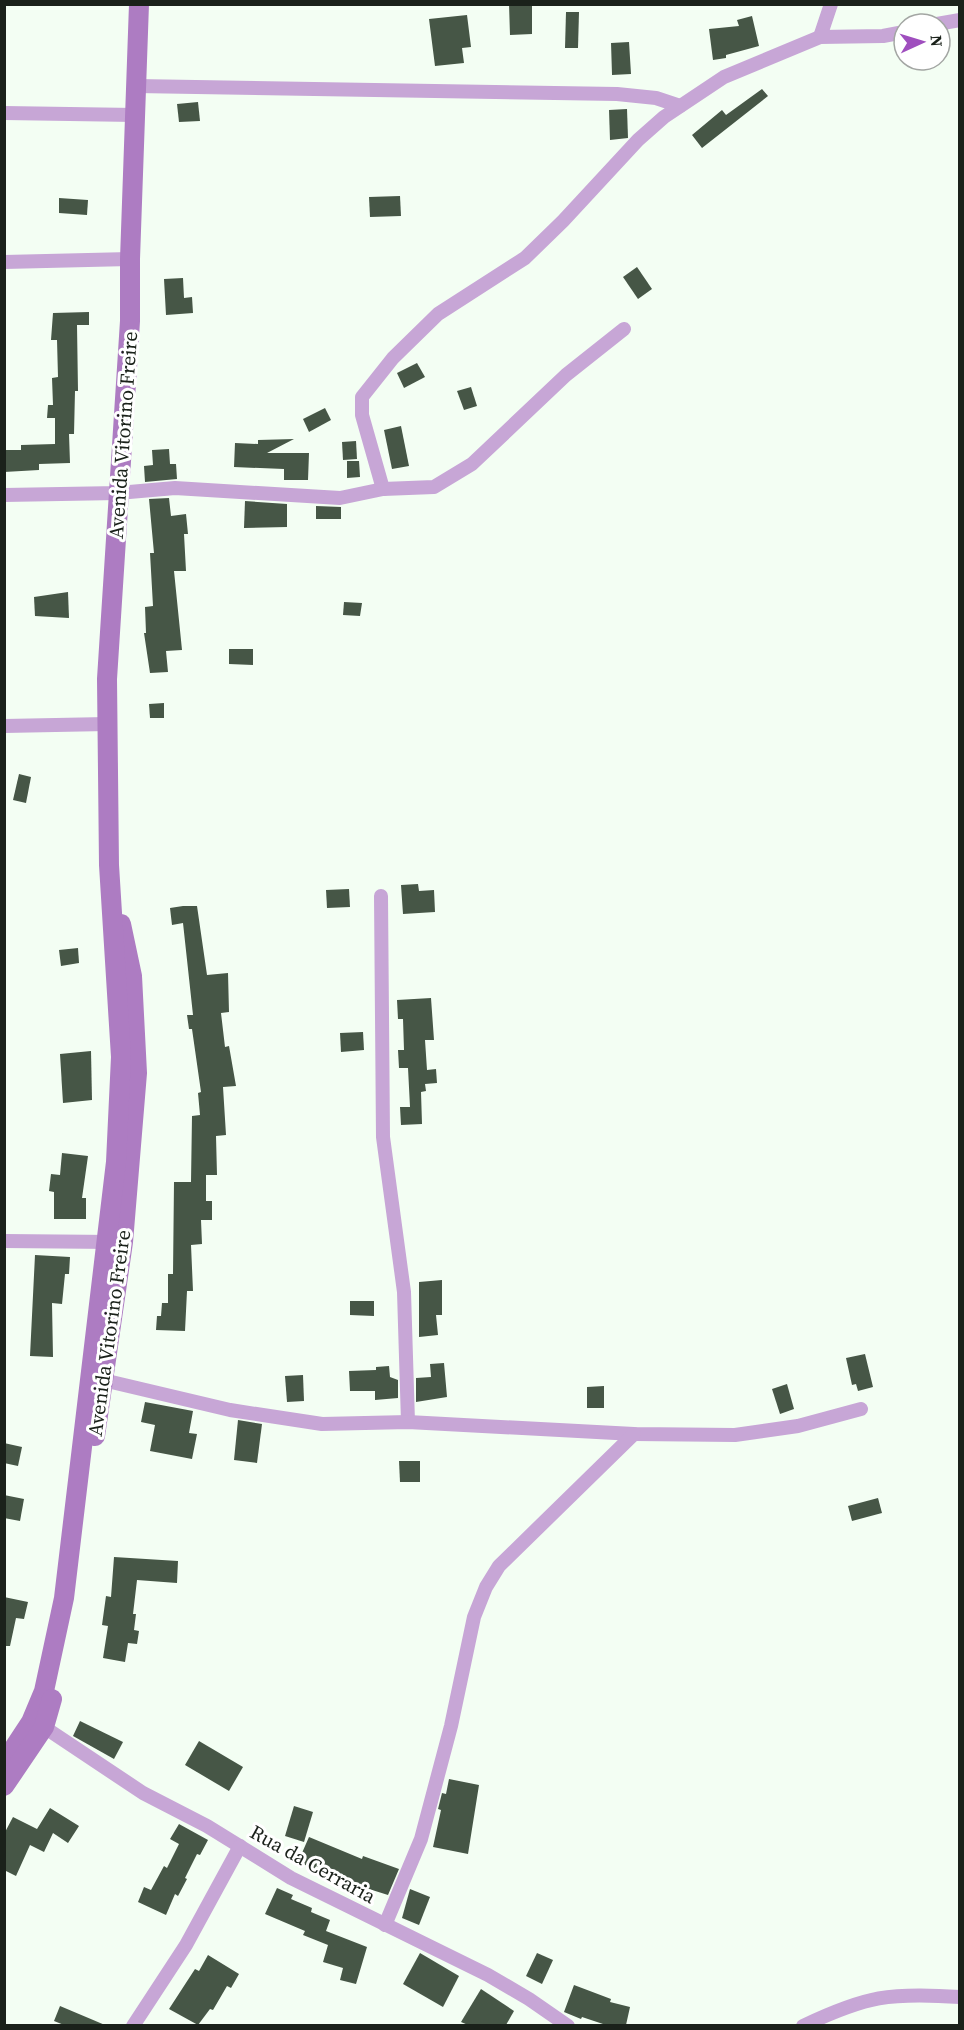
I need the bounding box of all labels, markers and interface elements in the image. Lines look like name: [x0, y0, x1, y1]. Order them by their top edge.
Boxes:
north arrow: [892, 12, 952, 72]
text: N: [926, 34, 948, 48]
street label: Avenida Vitorino Freire: [102, 330, 144, 540]
street label: Avenida Vitorino Freire: [81, 1228, 137, 1438]
street label: Rua da Cerraria: [245, 1818, 381, 1910]

